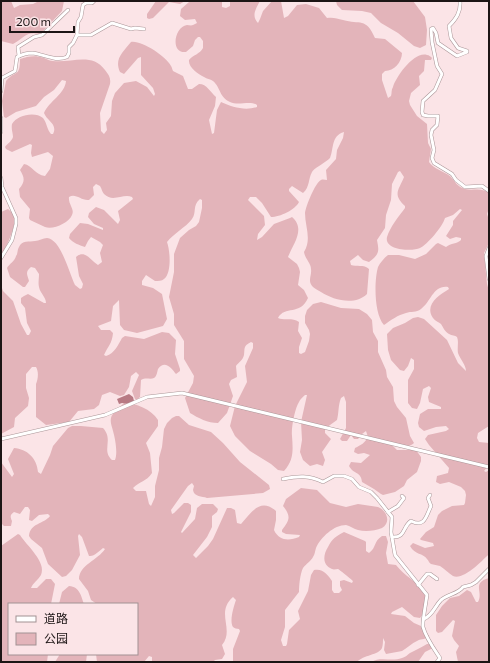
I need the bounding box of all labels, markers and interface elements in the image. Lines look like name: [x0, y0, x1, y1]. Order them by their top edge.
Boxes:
scale bar: [10, 8, 74, 34]
text: 200 m: [16, 14, 51, 28]
legend: [8, 603, 138, 655]
text: 道路: [44, 611, 68, 625]
text: 公园: [44, 631, 68, 645]

